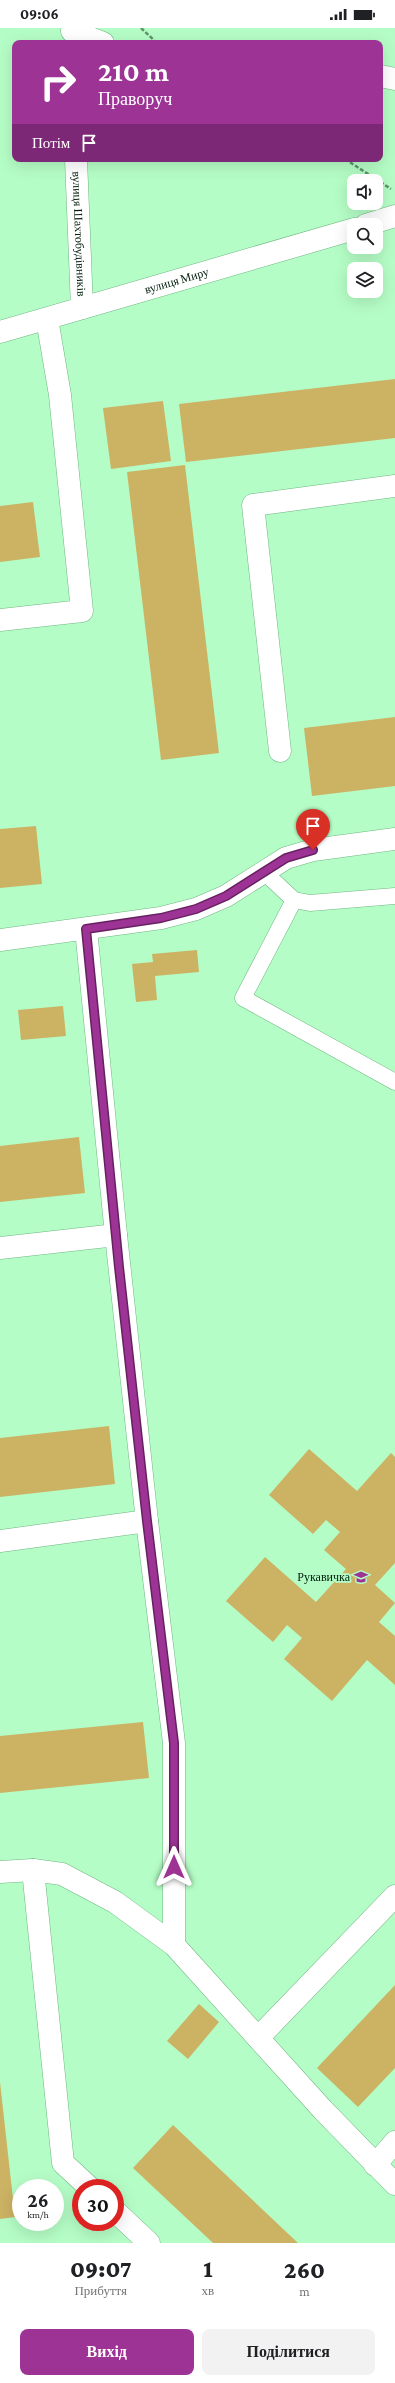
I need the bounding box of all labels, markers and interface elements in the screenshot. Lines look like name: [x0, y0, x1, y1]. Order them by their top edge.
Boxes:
text: 09:06: [20, 6, 59, 22]
icon: right: [32, 56, 84, 108]
text: 210 m: [98, 56, 169, 87]
text: Праворуч: [98, 89, 172, 109]
icon: arrive: [78, 132, 100, 154]
text: Потім: [32, 135, 70, 151]
street label: вулиця Шахтобудівників: [70, 171, 89, 297]
map controls: [347, 174, 383, 298]
button: sound: [347, 174, 383, 210]
button: search: [347, 218, 383, 254]
button: layers: [347, 262, 383, 298]
street label: вулиця Миру: [143, 265, 210, 297]
pin: [296, 809, 330, 850]
icon: arrive: [302, 815, 324, 837]
school or university icon: Рукавичка: [353, 1569, 369, 1585]
place label: Рукавичка: [297, 1570, 351, 1584]
position arrow: [153, 1846, 195, 1888]
speed limit sign: 30: [72, 2179, 124, 2231]
text: 26: [27, 2189, 49, 2211]
text: km/h: [27, 2209, 49, 2220]
text: 09:07: [70, 2255, 132, 2282]
text: 1: [203, 2255, 213, 2282]
text: 260: [284, 2256, 325, 2283]
text: Прибуття: [74, 2283, 127, 2298]
text: хв: [202, 2283, 214, 2298]
text: m: [299, 2284, 310, 2299]
button: Вихід: [20, 2329, 194, 2375]
button: Поділитися: [202, 2329, 375, 2375]

